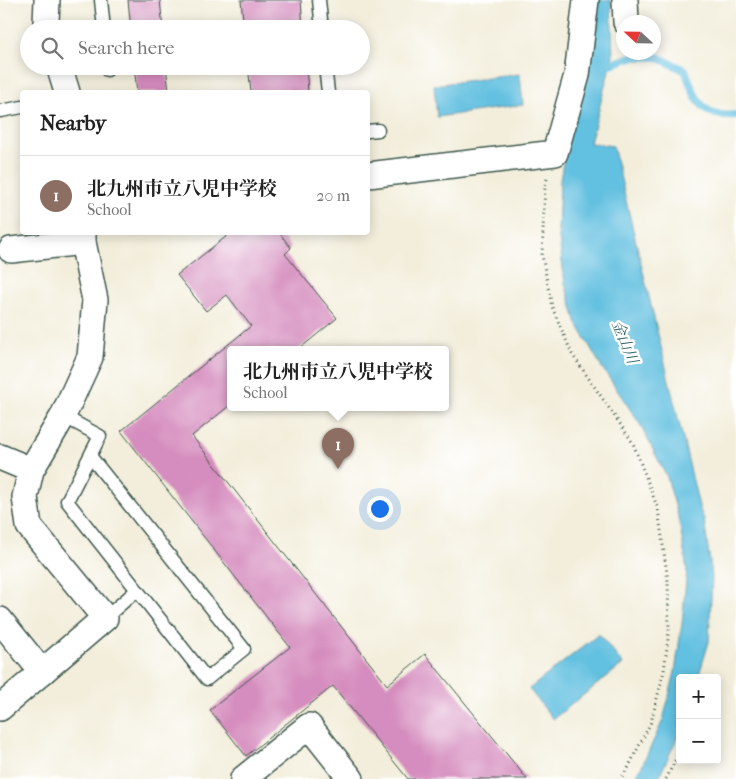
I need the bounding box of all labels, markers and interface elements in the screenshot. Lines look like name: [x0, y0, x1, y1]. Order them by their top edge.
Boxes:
north arrow: [616, 15, 661, 60]
search box: [20, 20, 370, 75]
icon: search: [38, 34, 66, 62]
text: Search here: [78, 37, 174, 59]
text: Nearby: [40, 111, 106, 135]
text: 北九州市立八児中学校: [87, 178, 277, 200]
text: 1: [53, 186, 59, 205]
text: 20 m: [316, 186, 350, 205]
text: School: [87, 200, 132, 219]
water label: 金山川: [608, 318, 643, 368]
popup: [227, 346, 449, 411]
text: 北九州市立八児中学校: [243, 361, 433, 383]
text: School: [243, 383, 288, 402]
pin: 1: [322, 428, 354, 469]
your location: [367, 496, 393, 522]
map controls: [676, 674, 721, 764]
button: +: [676, 674, 721, 719]
button: −: [676, 719, 721, 764]

